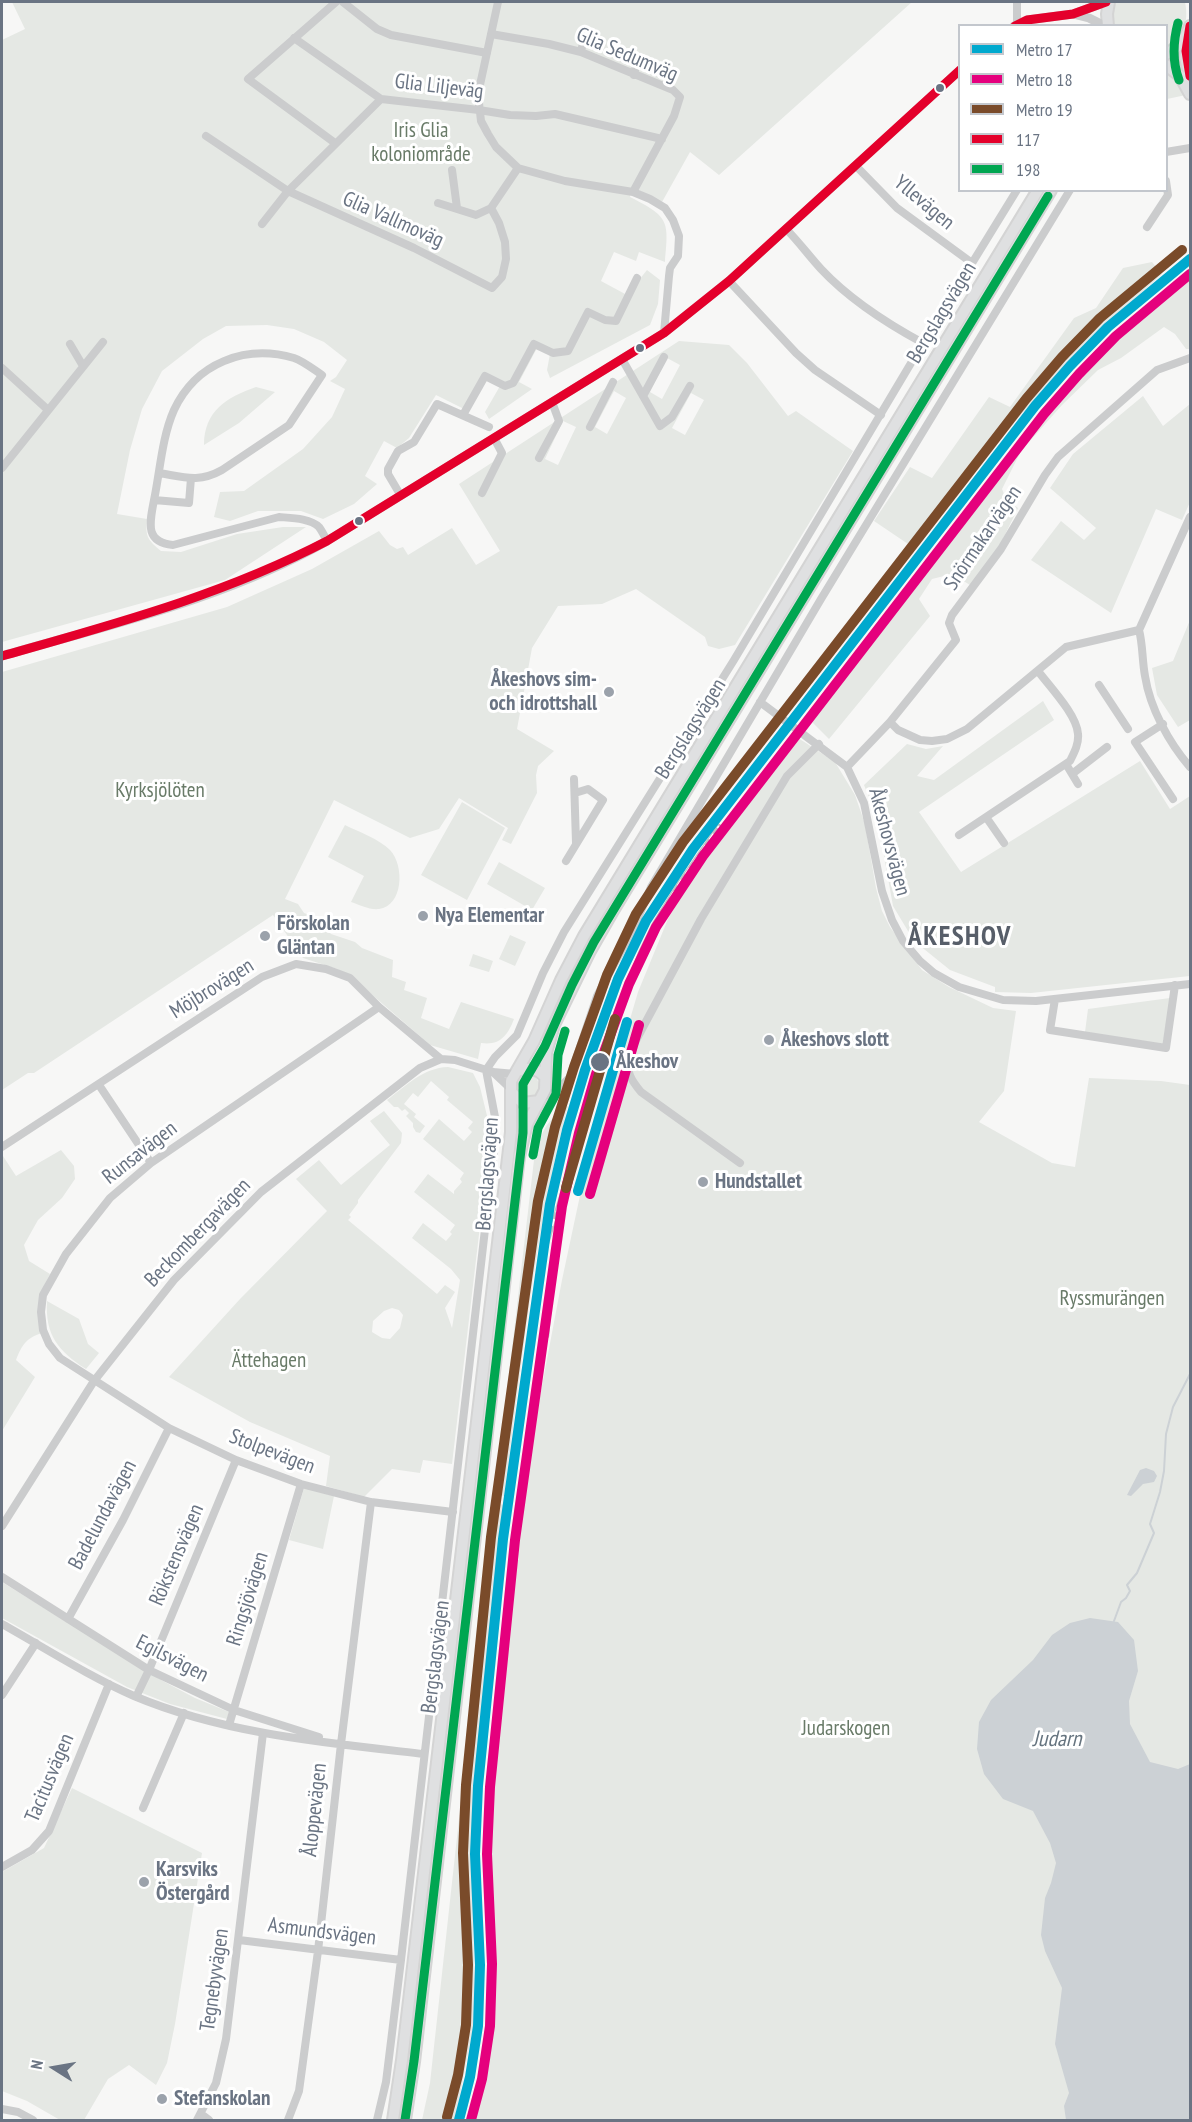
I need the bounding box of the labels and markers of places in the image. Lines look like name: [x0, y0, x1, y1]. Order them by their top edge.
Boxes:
unlabelled marker: [934, 82, 946, 94]
unlabelled marker: [634, 342, 646, 354]
unlabelled marker: [353, 515, 365, 527]
place label: Åkeshovs sim- och idrottshall: [489, 667, 597, 717]
marker: Åkeshovs sim- och idrottshall: [602, 685, 616, 699]
place label: Nya Elementar: [435, 903, 544, 929]
marker: Nya Elementar: [416, 909, 430, 923]
place label: Förskolan Gläntan: [277, 911, 350, 961]
marker: Förskolan Gläntan: [258, 929, 272, 943]
place label: Åkeshovs slott: [781, 1027, 889, 1053]
marker: Åkeshovs slott: [762, 1033, 776, 1047]
place label: Åkeshov: [616, 1049, 678, 1075]
marker: Åkeshov: [589, 1051, 611, 1073]
place label: Hundstallet: [715, 1169, 802, 1195]
marker: Hundstallet: [696, 1175, 710, 1189]
place label: Karsviks Östergård: [156, 1857, 230, 1907]
marker: Karsviks Östergård: [137, 1875, 151, 1889]
place label: Stefanskolan: [174, 2086, 270, 2112]
marker: Stefanskolan: [155, 2092, 169, 2106]

